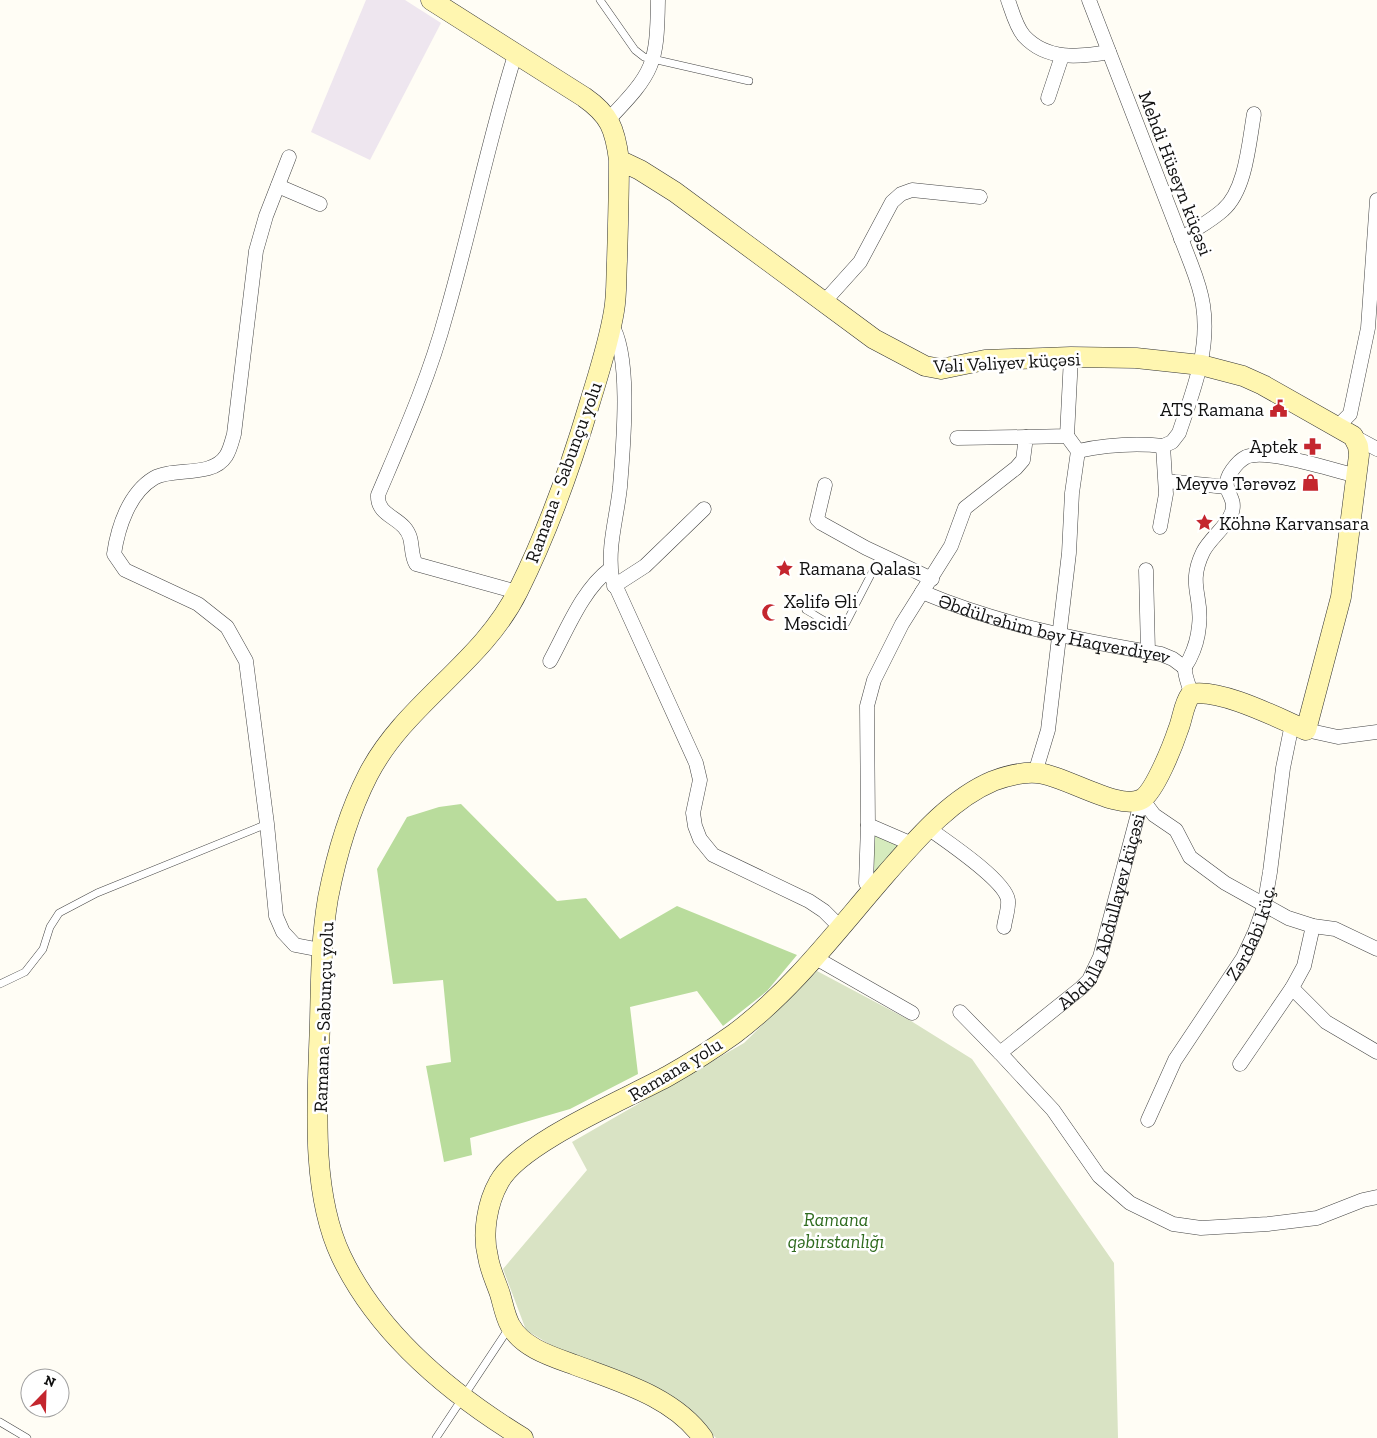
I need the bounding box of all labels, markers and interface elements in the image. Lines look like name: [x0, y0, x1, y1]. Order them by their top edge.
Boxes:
street label: Mehdi Hüseyn küçəsi: [1134, 88, 1218, 259]
street label: Vəli Vəliyev küçəsi: [932, 347, 1081, 378]
street label: Ramana - Sabunçu yolu: [520, 378, 607, 566]
place label: ATS Ramana: [1160, 398, 1264, 421]
public building icon: ATS Ramana: [1268, 399, 1288, 419]
place label: Aptek: [1249, 435, 1298, 458]
pharmacy icon: Aptek: [1302, 436, 1322, 456]
place label: Meyvə Tərəvəz: [1175, 472, 1296, 495]
shop icon: Meyvə Tərəvəz: [1300, 473, 1320, 493]
place label: Köhnə Karvansara: [1219, 512, 1369, 535]
place icon: Köhnə Karvansara: [1195, 513, 1215, 533]
place label: Ramana Qalası: [799, 557, 921, 580]
place icon: Ramana Qalası: [775, 558, 795, 578]
street label: Əbdülrəhim bəy Haqverdiyev: [935, 589, 1174, 669]
place label: Xəlifə Əli Məscidi: [784, 590, 857, 635]
mosque icon: Xəlifə Əli Məscidi: [760, 602, 780, 622]
street label: Abdulla Abdullayev küçəsi: [1053, 811, 1150, 1015]
street label: Zərdabi küç.: [1221, 884, 1280, 984]
street label: Ramana - Sabunçu yolu: [309, 921, 338, 1113]
street label: Ramana yolu: [624, 1032, 727, 1106]
park label: Ramana qəbirstanlığı: [788, 1208, 885, 1253]
north arrow: [20, 1368, 70, 1418]
text: N: [42, 1372, 58, 1392]

